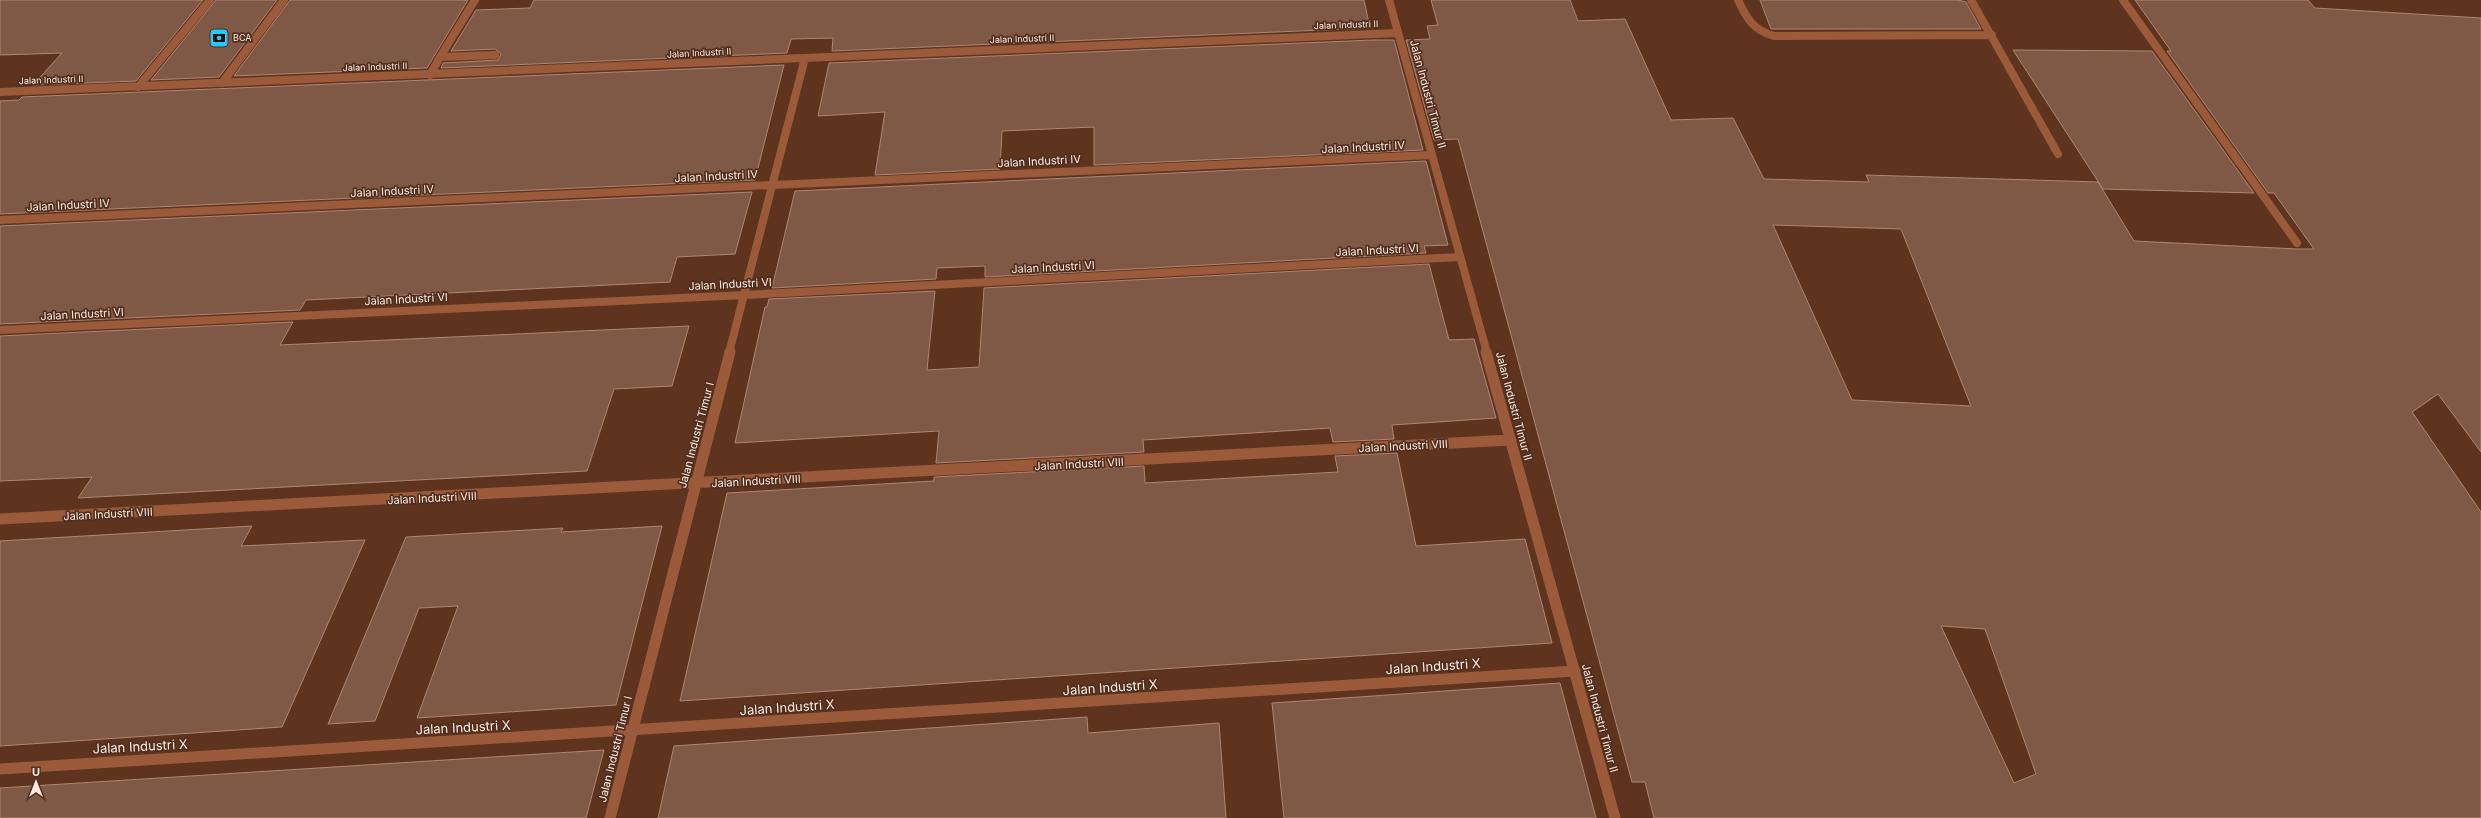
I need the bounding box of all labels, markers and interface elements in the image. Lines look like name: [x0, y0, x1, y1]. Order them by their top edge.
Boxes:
street label: Jalan Industri II: [1314, 18, 1378, 31]
bank icon: BCA: [208, 27, 230, 49]
place label: BCA: [233, 32, 252, 43]
street label: Jalan Industri II: [990, 32, 1054, 45]
street label: Jalan Industri Timur II: [1407, 38, 1449, 150]
street label: Jalan Industri II: [666, 45, 732, 60]
street label: Jalan Industri II: [343, 60, 407, 73]
street label: Jalan Industri II: [19, 73, 83, 86]
street label: Jalan Industri IV: [1321, 138, 1406, 156]
street label: Jalan Industri IV: [997, 152, 1082, 170]
street label: Jalan Industri IV: [674, 167, 759, 185]
street label: Jalan Industri IV: [350, 182, 435, 200]
street label: Jalan Industri IV: [26, 196, 111, 214]
street label: Jalan Industri VI: [1335, 241, 1419, 259]
street label: Jalan Industri VI: [1011, 258, 1095, 276]
street label: Jalan Industri VI: [688, 275, 772, 293]
street label: Jalan Industri VI: [364, 290, 448, 308]
street label: Jalan Industri VI: [40, 305, 124, 323]
street label: Jalan Industri Timur II: [1493, 350, 1535, 462]
street label: Jalan Industri Timur I: [675, 380, 717, 490]
street label: Jalan Industri VIII: [1358, 437, 1448, 455]
street label: Jalan Industri VIII: [1034, 455, 1124, 473]
street label: Jalan Industri VIII: [711, 472, 801, 490]
street label: Jalan Industri VIII: [387, 489, 477, 507]
street label: Jalan Industri VIII: [63, 505, 153, 523]
street label: Jalan Industri X: [1385, 655, 1481, 677]
street label: Jalan Industri Timur II: [1579, 662, 1621, 774]
street label: Jalan Industri X: [1062, 676, 1158, 698]
street label: Jalan Industri Timur I: [595, 694, 635, 804]
street label: Jalan Industri X: [739, 696, 835, 718]
street label: Jalan Industri X: [415, 717, 511, 737]
street label: Jalan Industri X: [92, 736, 188, 756]
north arrow: [16, 762, 56, 802]
text: U: [32, 765, 40, 779]

